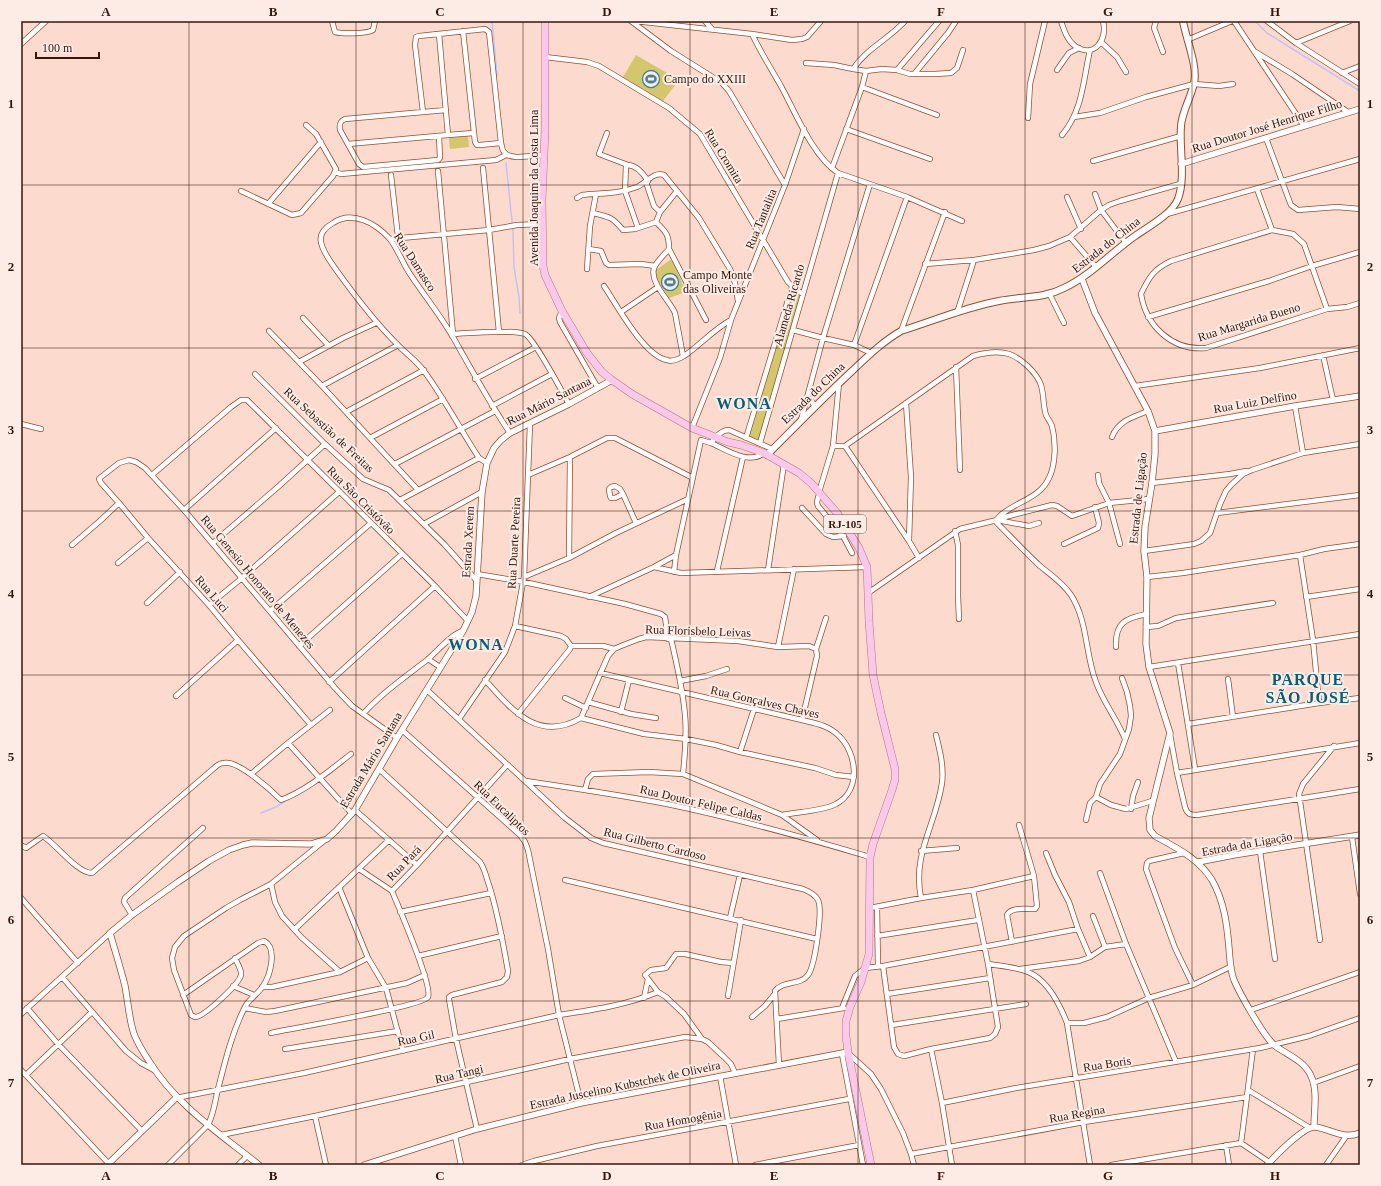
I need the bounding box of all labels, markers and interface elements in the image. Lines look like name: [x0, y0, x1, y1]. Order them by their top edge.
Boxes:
text: A: [101, 4, 111, 19]
text: B: [269, 4, 278, 19]
text: C: [435, 4, 445, 19]
text: D: [602, 4, 612, 19]
text: E: [770, 4, 778, 19]
text: F: [937, 4, 945, 19]
text: G: [1103, 4, 1113, 19]
text: H: [1270, 4, 1280, 19]
scale bar: [36, 34, 99, 60]
text: 100 m: [42, 41, 73, 55]
sports icon: Campo do XXIII: [641, 69, 661, 89]
place label: Campo do XXIII: [664, 72, 746, 86]
text: 1: [8, 96, 14, 111]
text: 1: [1367, 96, 1373, 111]
street label: Rua Doutor José Henrique Filho: [1190, 97, 1344, 155]
street label: Avenida Joaquim da Costa Lima: [527, 109, 541, 266]
street label: Rua Cromita: [702, 126, 747, 186]
street label: Rua Tantalita: [743, 186, 780, 251]
street label: Estrada do China: [1069, 214, 1143, 276]
street label: Rua Damasco: [391, 230, 439, 294]
text: 2: [8, 259, 14, 274]
text: 2: [1367, 259, 1373, 274]
street label: Alameda Ricardo: [771, 263, 807, 347]
place label: Campo Monte das Oliveiras: [683, 268, 752, 296]
sports icon: Campo Monte das Oliveiras: [660, 272, 680, 292]
street label: Rua Margarida Bueno: [1196, 300, 1302, 344]
street label: Estrada do China: [778, 359, 848, 427]
street label: Rua Mário Santana: [505, 373, 594, 428]
street label: Rua Sebastião de Freitas: [281, 385, 377, 476]
street label: Rua Luiz Delfino: [1212, 388, 1298, 416]
district label: WONA: [716, 395, 772, 412]
text: 3: [8, 422, 15, 437]
text: 3: [1367, 422, 1374, 437]
street label: Estrada de Ligação: [1126, 452, 1150, 544]
street label: Rua São Cristóvão: [324, 463, 398, 537]
street label: Rua Duarte Pereira: [505, 496, 523, 589]
street label: Estrada Xerem: [459, 505, 477, 578]
street label: Rua Genesio Honorato de Menezes: [198, 512, 318, 652]
road number: RJ-105: [824, 515, 866, 533]
street label: Rua Luci: [192, 573, 232, 616]
text: 4: [8, 586, 15, 601]
text: 4: [1367, 586, 1374, 601]
street label: Rua Florisbelo Leivas: [645, 622, 752, 640]
district label: WONA: [448, 636, 504, 653]
district label: PARQUE SÃO JOSÉ: [1266, 671, 1350, 706]
street label: Rua Gonçalves Chaves: [709, 683, 821, 721]
street label: Estrada Mário Santana: [337, 709, 405, 810]
text: 5: [8, 749, 15, 764]
text: 5: [1367, 749, 1374, 764]
street label: Rua Eucaliptos: [471, 778, 533, 839]
street label: Rua Doutor Felipe Caldas: [639, 782, 764, 824]
street label: Rua Gilberto Cardoso: [602, 824, 708, 864]
street label: Estrada da Ligação: [1201, 829, 1293, 859]
street label: Rua Pará: [384, 842, 425, 884]
text: 6: [8, 912, 15, 927]
text: 6: [1367, 912, 1374, 927]
street label: Rua Gil: [396, 1027, 437, 1049]
street label: Rua Boris: [1082, 1053, 1132, 1075]
street label: Estrada Juscelino Kubstchek de Oliveira: [528, 1058, 722, 1112]
street label: Rua Tangi: [433, 1061, 485, 1086]
text: 7: [8, 1075, 15, 1090]
text: 7: [1367, 1075, 1374, 1090]
street label: Rua Regina: [1048, 1102, 1107, 1126]
street label: Rua Homogênia: [643, 1106, 723, 1134]
text: A: [101, 1168, 111, 1183]
text: B: [269, 1168, 278, 1183]
text: C: [435, 1168, 445, 1183]
text: D: [602, 1168, 612, 1183]
text: E: [770, 1168, 778, 1183]
text: F: [937, 1168, 945, 1183]
text: G: [1103, 1168, 1113, 1183]
text: H: [1270, 1168, 1280, 1183]

